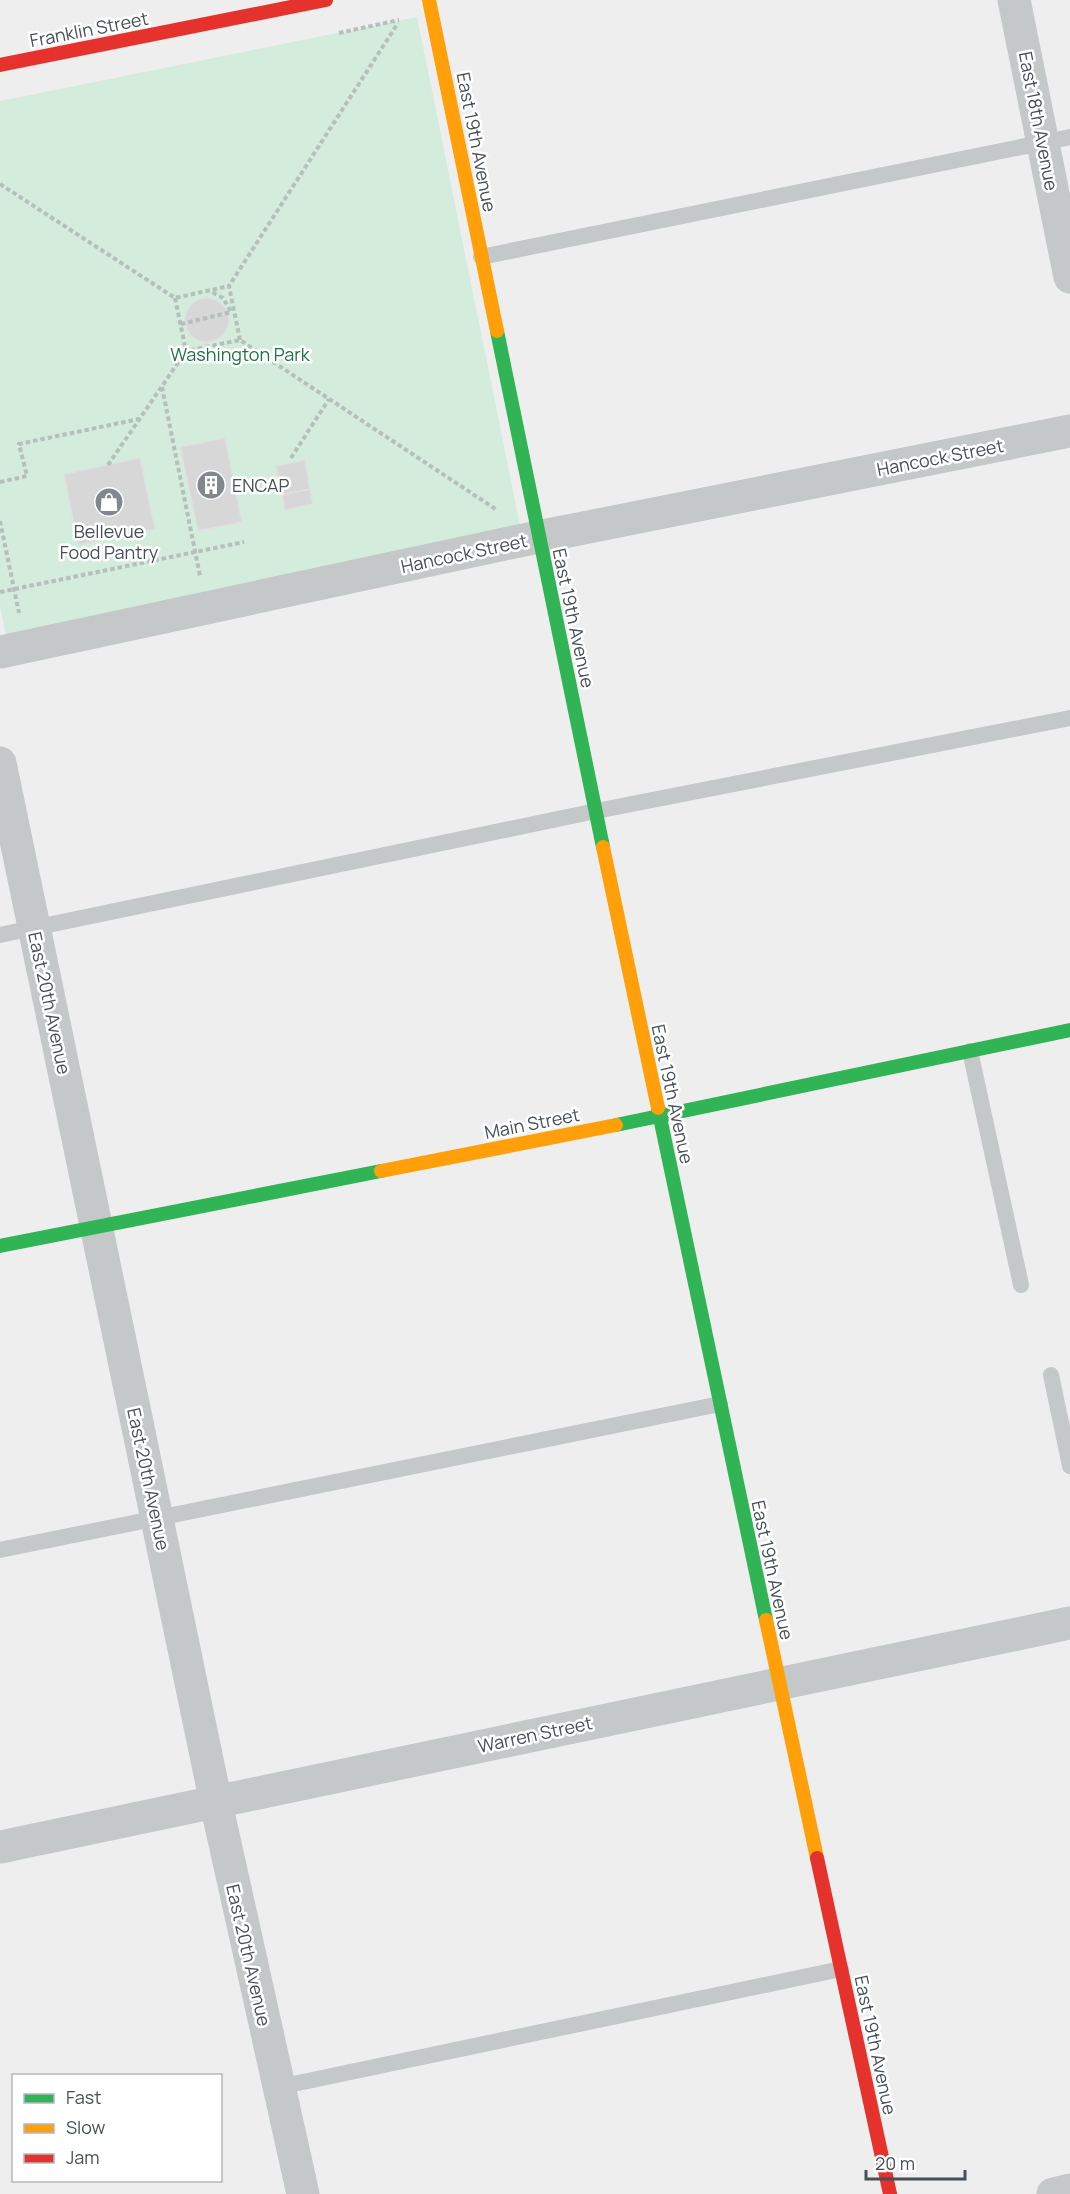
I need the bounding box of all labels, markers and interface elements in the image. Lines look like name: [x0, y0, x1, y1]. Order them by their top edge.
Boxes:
street label: Franklin Street: [28, 6, 150, 52]
street label: East 18th Avenue: [1014, 49, 1064, 193]
street label: East 19th Avenue: [452, 70, 502, 214]
park label: Washington Park: [170, 342, 311, 366]
street label: Hancock Street: [875, 433, 1005, 481]
building icon: ENCAP: [195, 469, 227, 501]
place label: ENCAP: [232, 473, 290, 497]
shop icon: Bellevue Food Pantry: [93, 486, 125, 518]
place label: Bellevue Food Pantry: [60, 519, 159, 564]
street label: Hancock Street: [399, 528, 529, 578]
street label: East 19th Avenue: [548, 546, 600, 690]
street label: East 20th Avenue: [23, 930, 77, 1076]
street label: East 19th Avenue: [647, 1022, 699, 1166]
street label: Main Street: [482, 1102, 582, 1144]
street label: East 20th Avenue: [122, 1406, 176, 1552]
street label: East 19th Avenue: [747, 1498, 799, 1642]
street label: Warren Street: [476, 1710, 594, 1758]
street label: East 20th Avenue: [221, 1882, 277, 2028]
street label: East 19th Avenue: [850, 1973, 902, 2117]
legend: [12, 2074, 222, 2182]
text: Fast: [66, 2085, 101, 2109]
text: Slow: [66, 2115, 106, 2139]
scale bar: [866, 2143, 965, 2181]
text: Jam: [66, 2145, 100, 2169]
text: 20 m: [875, 2151, 915, 2175]

